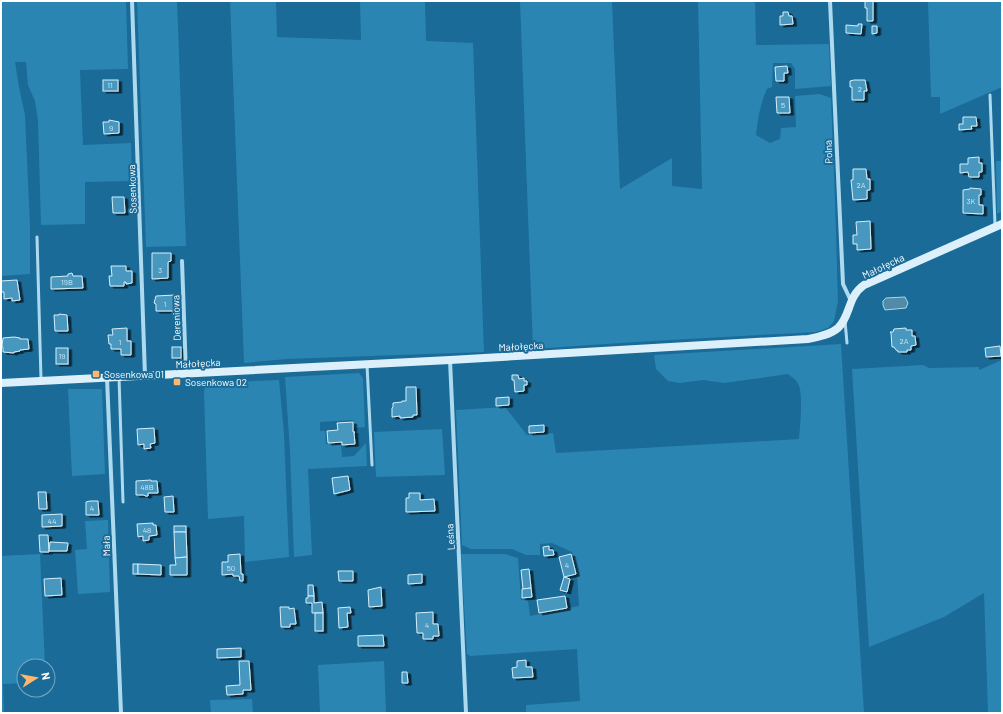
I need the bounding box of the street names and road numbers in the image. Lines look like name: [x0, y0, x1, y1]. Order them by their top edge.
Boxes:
street label: Polna: [822, 140, 834, 164]
street label: Sosenkowa: [125, 164, 139, 214]
street label: Małołęcka: [860, 251, 906, 281]
street label: Dereniowa: [169, 295, 183, 341]
street label: Małołęcka: [498, 339, 544, 353]
street label: Małołęcka: [175, 356, 221, 370]
street label: Leśna: [443, 524, 457, 550]
street label: Mała: [100, 535, 112, 557]

